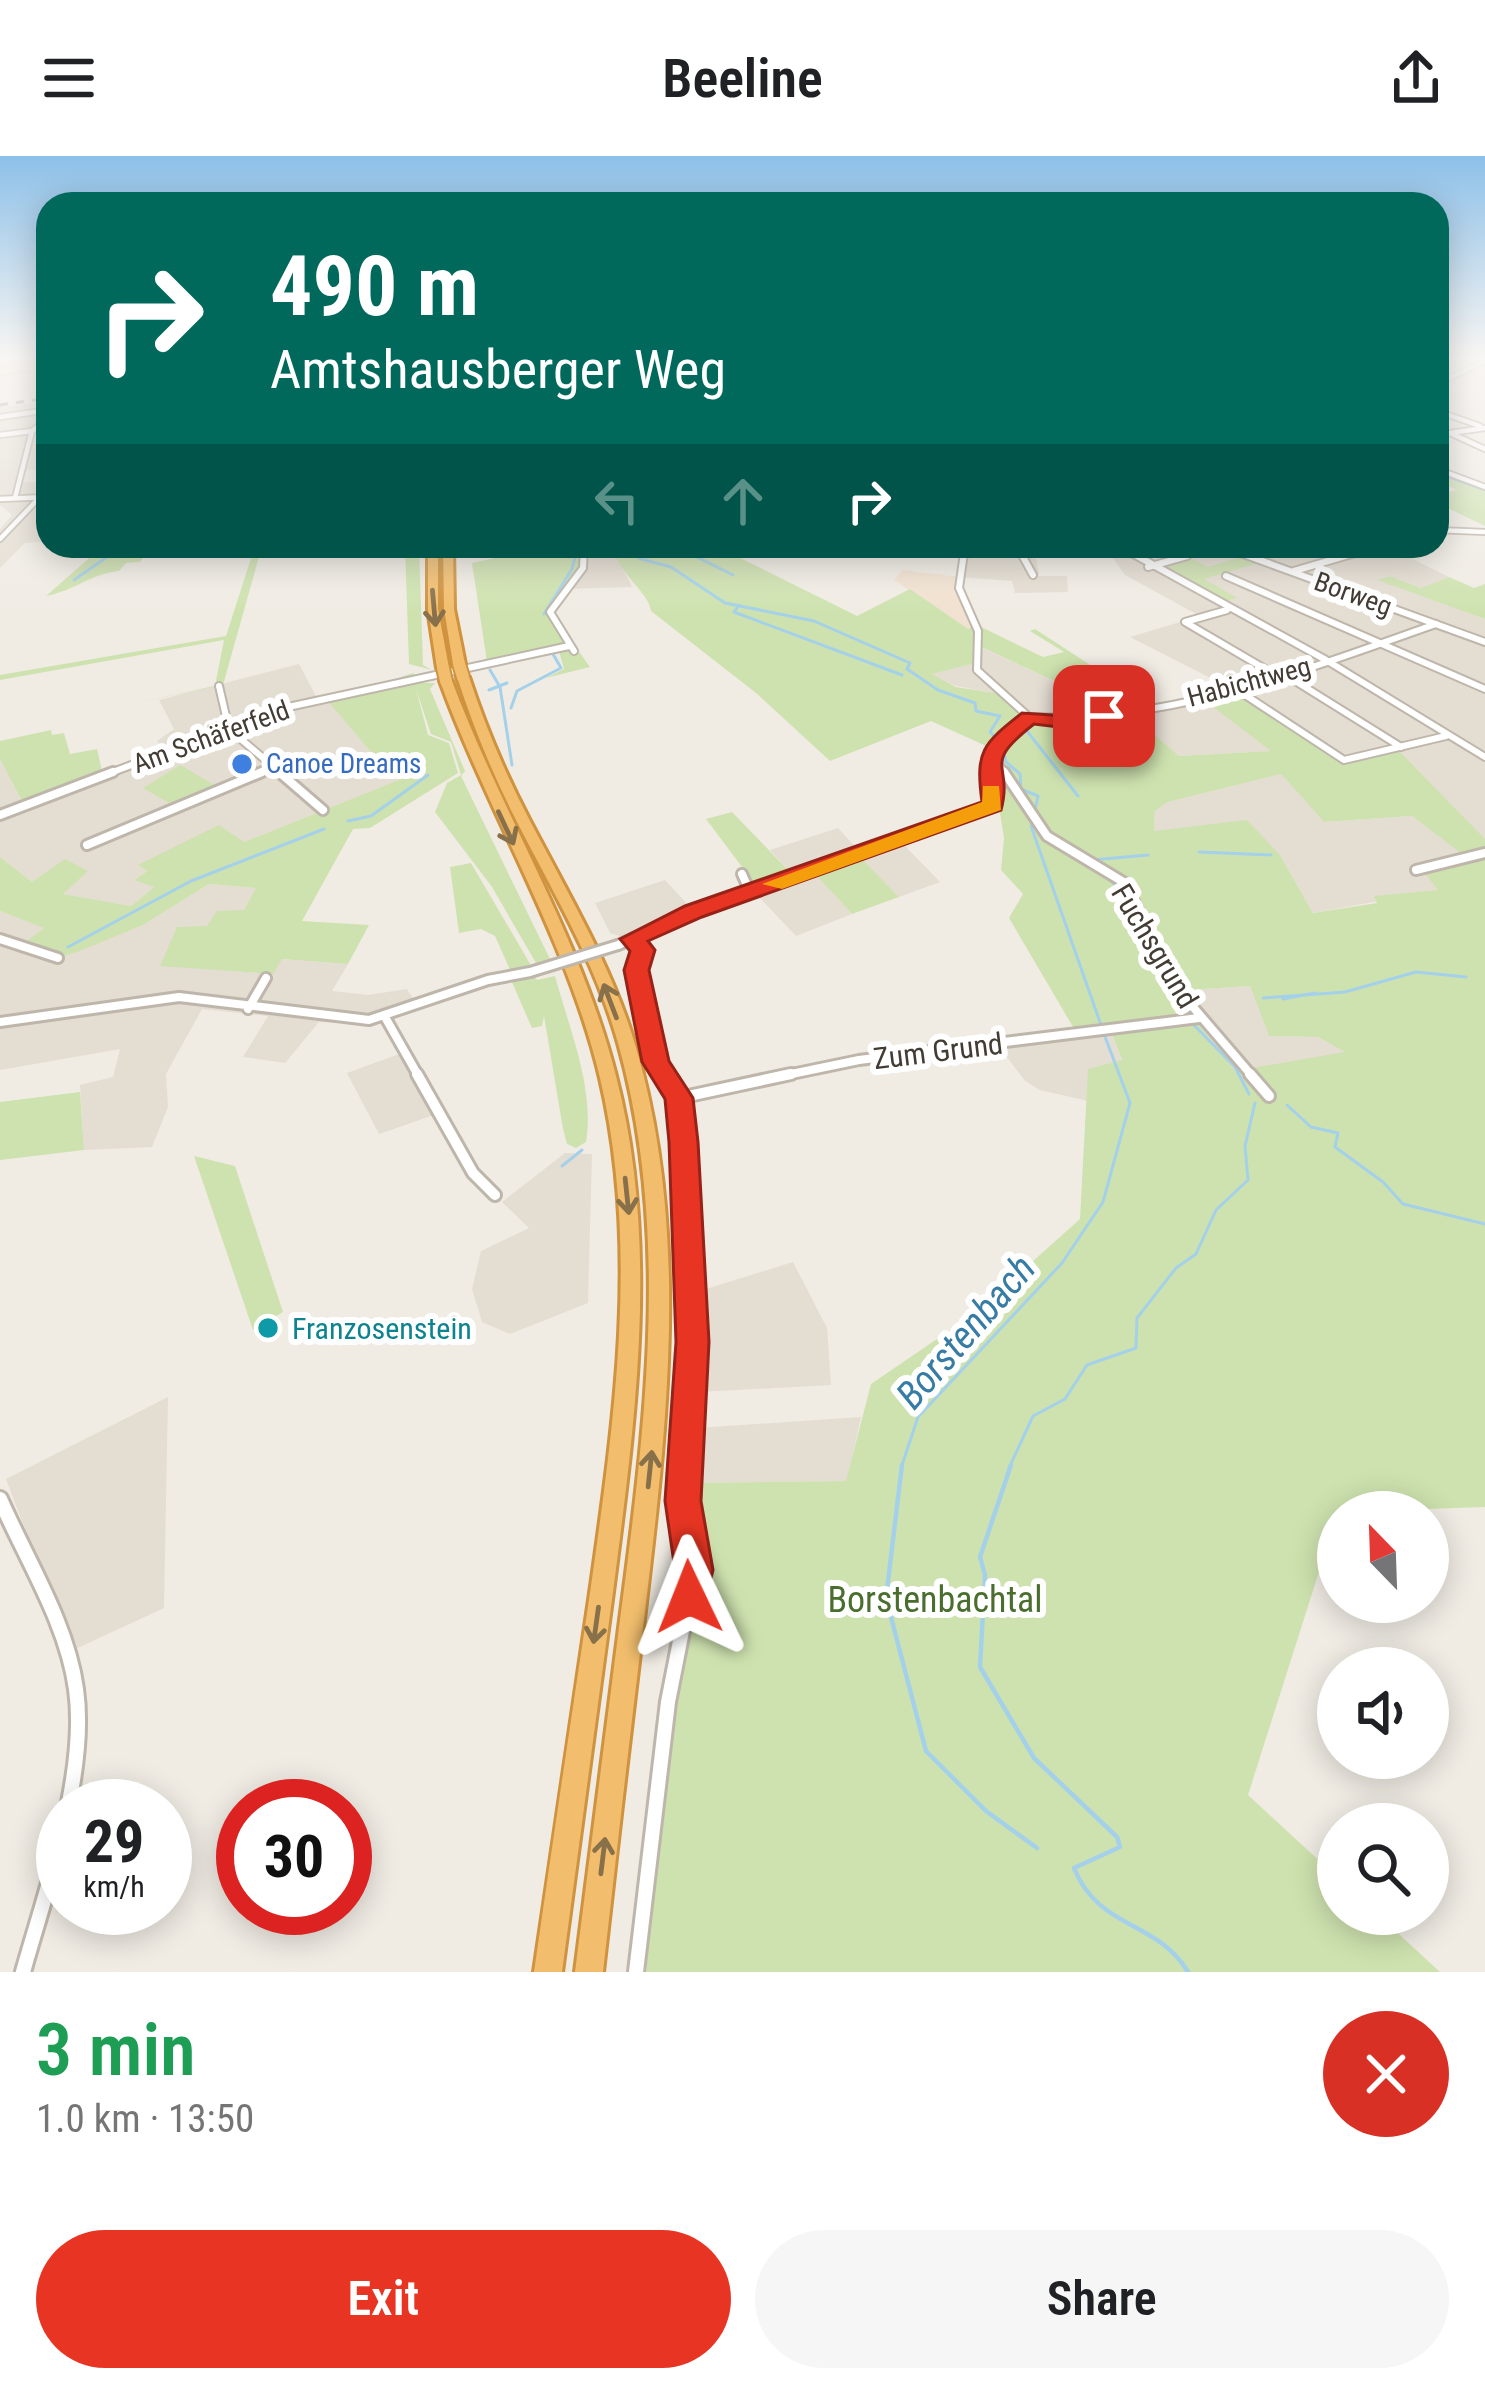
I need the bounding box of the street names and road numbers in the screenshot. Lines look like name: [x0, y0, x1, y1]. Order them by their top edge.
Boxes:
street label: Borweg: [1310, 565, 1396, 623]
street label: Habichtweg: [1184, 650, 1314, 714]
street label: Am Schäferfeld: [128, 694, 294, 780]
street label: Fuchsgrund: [1104, 878, 1206, 1014]
street label: Zum Grund: [871, 1026, 1005, 1076]

